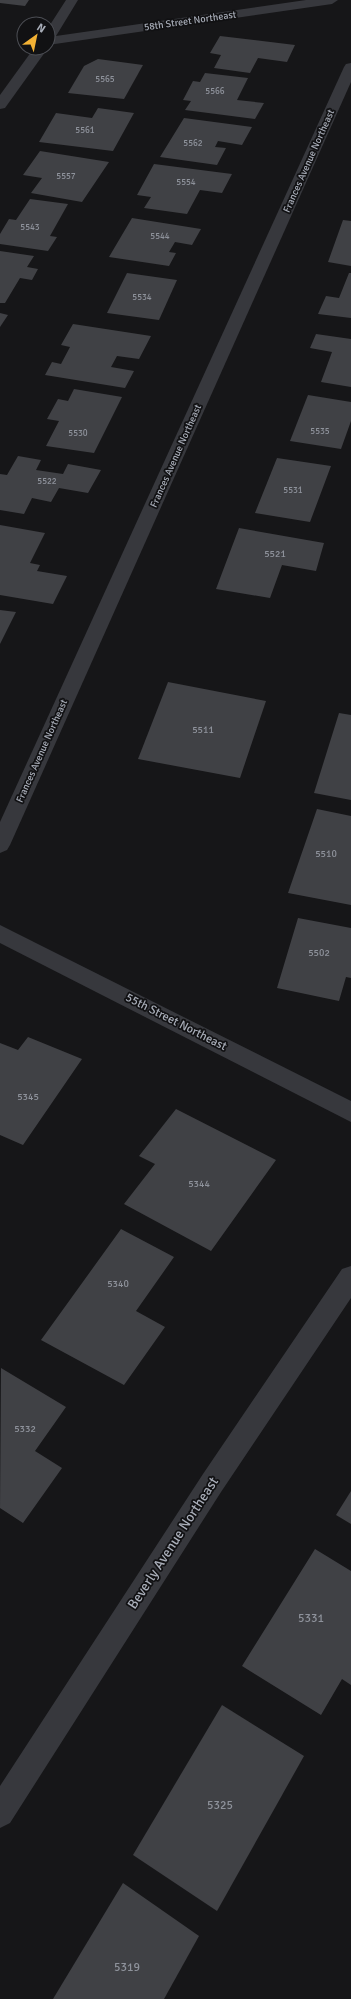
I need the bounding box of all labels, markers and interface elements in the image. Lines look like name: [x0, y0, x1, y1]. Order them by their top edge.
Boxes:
street label: 58th Street Northeast: [143, 9, 237, 33]
north arrow: [16, 16, 56, 56]
text: N: [34, 20, 48, 36]
house number: 5565: [95, 74, 115, 85]
house number: 5566: [205, 86, 225, 97]
street label: Frances Avenue Northeast: [281, 107, 337, 214]
house number: 5561: [75, 125, 95, 136]
house number: 5562: [183, 138, 203, 149]
house number: 5557: [56, 171, 76, 182]
house number: 5554: [176, 177, 196, 188]
house number: 5543: [20, 222, 40, 233]
house number: 5544: [150, 231, 170, 242]
house number: 5534: [132, 292, 152, 303]
street label: Frances Avenue Northeast: [148, 402, 204, 509]
house number: 5535: [310, 426, 330, 437]
house number: 5530: [68, 428, 88, 439]
house number: 5522: [37, 476, 57, 487]
house number: 5531: [283, 485, 303, 496]
house number: 5521: [264, 548, 286, 560]
street label: Frances Avenue Northeast: [14, 697, 70, 804]
house number: 5511: [192, 724, 214, 736]
house number: 5510: [315, 848, 337, 860]
house number: 5502: [308, 947, 330, 959]
street label: 55th Street Northeast: [123, 990, 229, 1054]
house number: 5345: [17, 1091, 39, 1103]
house number: 5344: [188, 1178, 210, 1190]
house number: 5340: [107, 1278, 129, 1290]
house number: 5332: [14, 1423, 36, 1435]
street label: Beverly Avenue Northeast: [124, 1474, 222, 1612]
house number: 5331: [298, 1611, 324, 1626]
house number: 5325: [207, 1798, 233, 1813]
house number: 5319: [114, 1960, 140, 1975]

